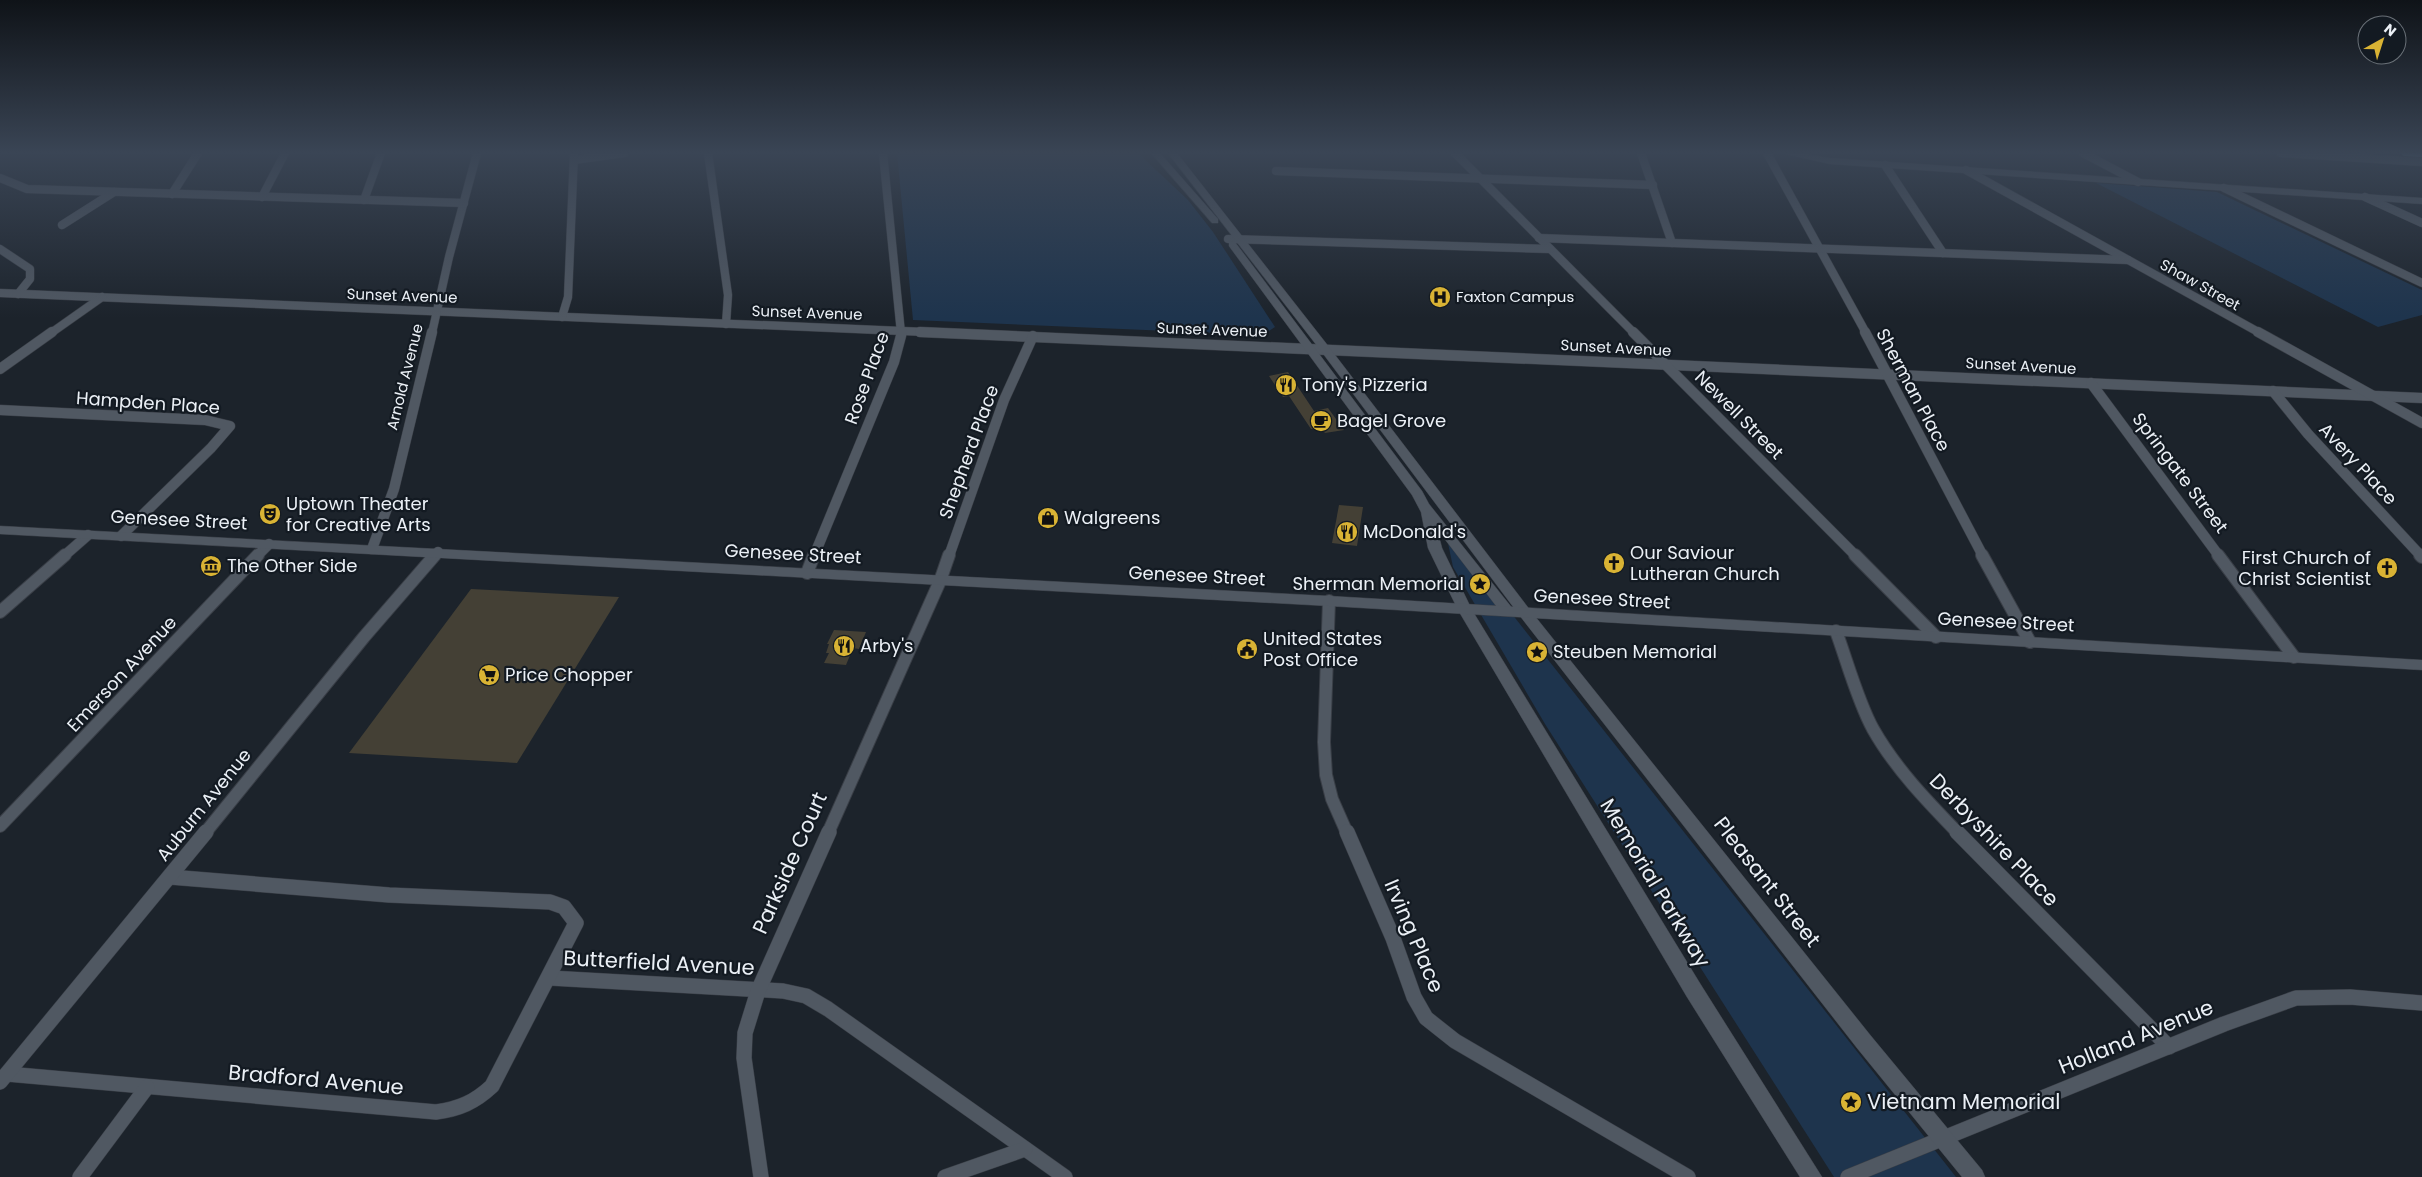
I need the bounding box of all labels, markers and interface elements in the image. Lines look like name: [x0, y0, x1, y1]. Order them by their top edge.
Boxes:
north arrow: [2357, 15, 2407, 65]
text: N: [2380, 19, 2401, 41]
street label: Shaw Street: [2156, 254, 2244, 315]
street label: Sunset Avenue: [346, 283, 458, 308]
hospital icon: Faxton Campus: [1428, 285, 1452, 309]
place label: Faxton Campus: [1456, 286, 1574, 307]
street label: Sunset Avenue: [751, 300, 863, 325]
street label: Sunset Avenue: [1156, 317, 1268, 342]
street label: Arnold Avenue: [381, 321, 428, 432]
street label: Sherman Place: [1870, 324, 1956, 456]
street label: Rose Place: [838, 328, 895, 428]
street label: Sunset Avenue: [1560, 334, 1672, 361]
street label: Sunset Avenue: [1965, 352, 2077, 379]
street label: Newell Street: [1689, 365, 1789, 465]
place label: Tony's Pizzeria: [1302, 372, 1428, 397]
restaurant icon: Tony's Pizzeria: [1274, 373, 1298, 397]
street label: Shepherd Place: [933, 381, 1004, 522]
street label: Hampden Place: [75, 385, 221, 420]
street label: Springate Street: [2127, 407, 2234, 538]
place label: Bagel Grove: [1337, 408, 1446, 433]
cafe icon: Bagel Grove: [1309, 409, 1333, 433]
street label: Avery Place: [2314, 417, 2403, 510]
place label: Uptown Theater for Creative Arts: [286, 491, 431, 537]
theatre icon: Uptown Theater for Creative Arts: [258, 502, 282, 526]
street label: Genesee Street: [110, 503, 248, 536]
place label: Walgreens: [1064, 505, 1160, 530]
shop icon: Walgreens: [1036, 506, 1060, 530]
place label: McDonald's: [1363, 519, 1466, 544]
restaurant icon: McDonald's: [1335, 520, 1359, 544]
street label: Genesee Street: [724, 537, 862, 570]
place label: Our Saviour Lutheran Church: [1630, 540, 1780, 586]
place label: First Church of Christ Scientist: [2238, 545, 2371, 591]
church icon: Our Saviour Lutheran Church: [1602, 551, 1626, 575]
place label: The Other Side: [227, 553, 357, 578]
museum icon: The Other Side: [199, 554, 223, 578]
church icon: First Church of Christ Scientist: [2375, 556, 2399, 580]
street label: Genesee Street: [1128, 559, 1266, 592]
place label: Sherman Memorial: [1293, 571, 1464, 596]
place icon: Sherman Memorial: [1468, 572, 1492, 596]
street label: Genesee Street: [1533, 582, 1671, 615]
street label: Genesee Street: [1937, 605, 2075, 638]
street label: Emerson Avenue: [61, 610, 182, 737]
place label: United States Post Office: [1263, 626, 1382, 672]
place label: Arby's: [860, 633, 913, 658]
restaurant icon: Arby's: [832, 634, 856, 658]
public building icon: United States Post Office: [1235, 637, 1259, 661]
place label: Steuben Memorial: [1553, 639, 1717, 664]
place icon: Steuben Memorial: [1525, 640, 1549, 664]
place label: Price Chopper: [505, 662, 633, 687]
supermarket icon: Price Chopper: [477, 663, 501, 687]
street label: Auburn Avenue: [150, 743, 257, 866]
street label: Derbyshire Place: [1923, 767, 2066, 913]
street label: Parkside Court: [745, 787, 834, 938]
street label: Memorial Parkway: [1593, 793, 1717, 973]
street label: Pleasant Street: [1707, 811, 1827, 953]
street label: Irving Place: [1378, 875, 1451, 997]
street label: Butterfield Avenue: [563, 943, 755, 982]
street label: Holland Avenue: [2054, 992, 2218, 1081]
street label: Bradford Avenue: [227, 1057, 405, 1102]
place label: Vietnam Memorial: [1867, 1087, 2060, 1116]
place icon: Vietnam Memorial: [1839, 1090, 1863, 1114]

